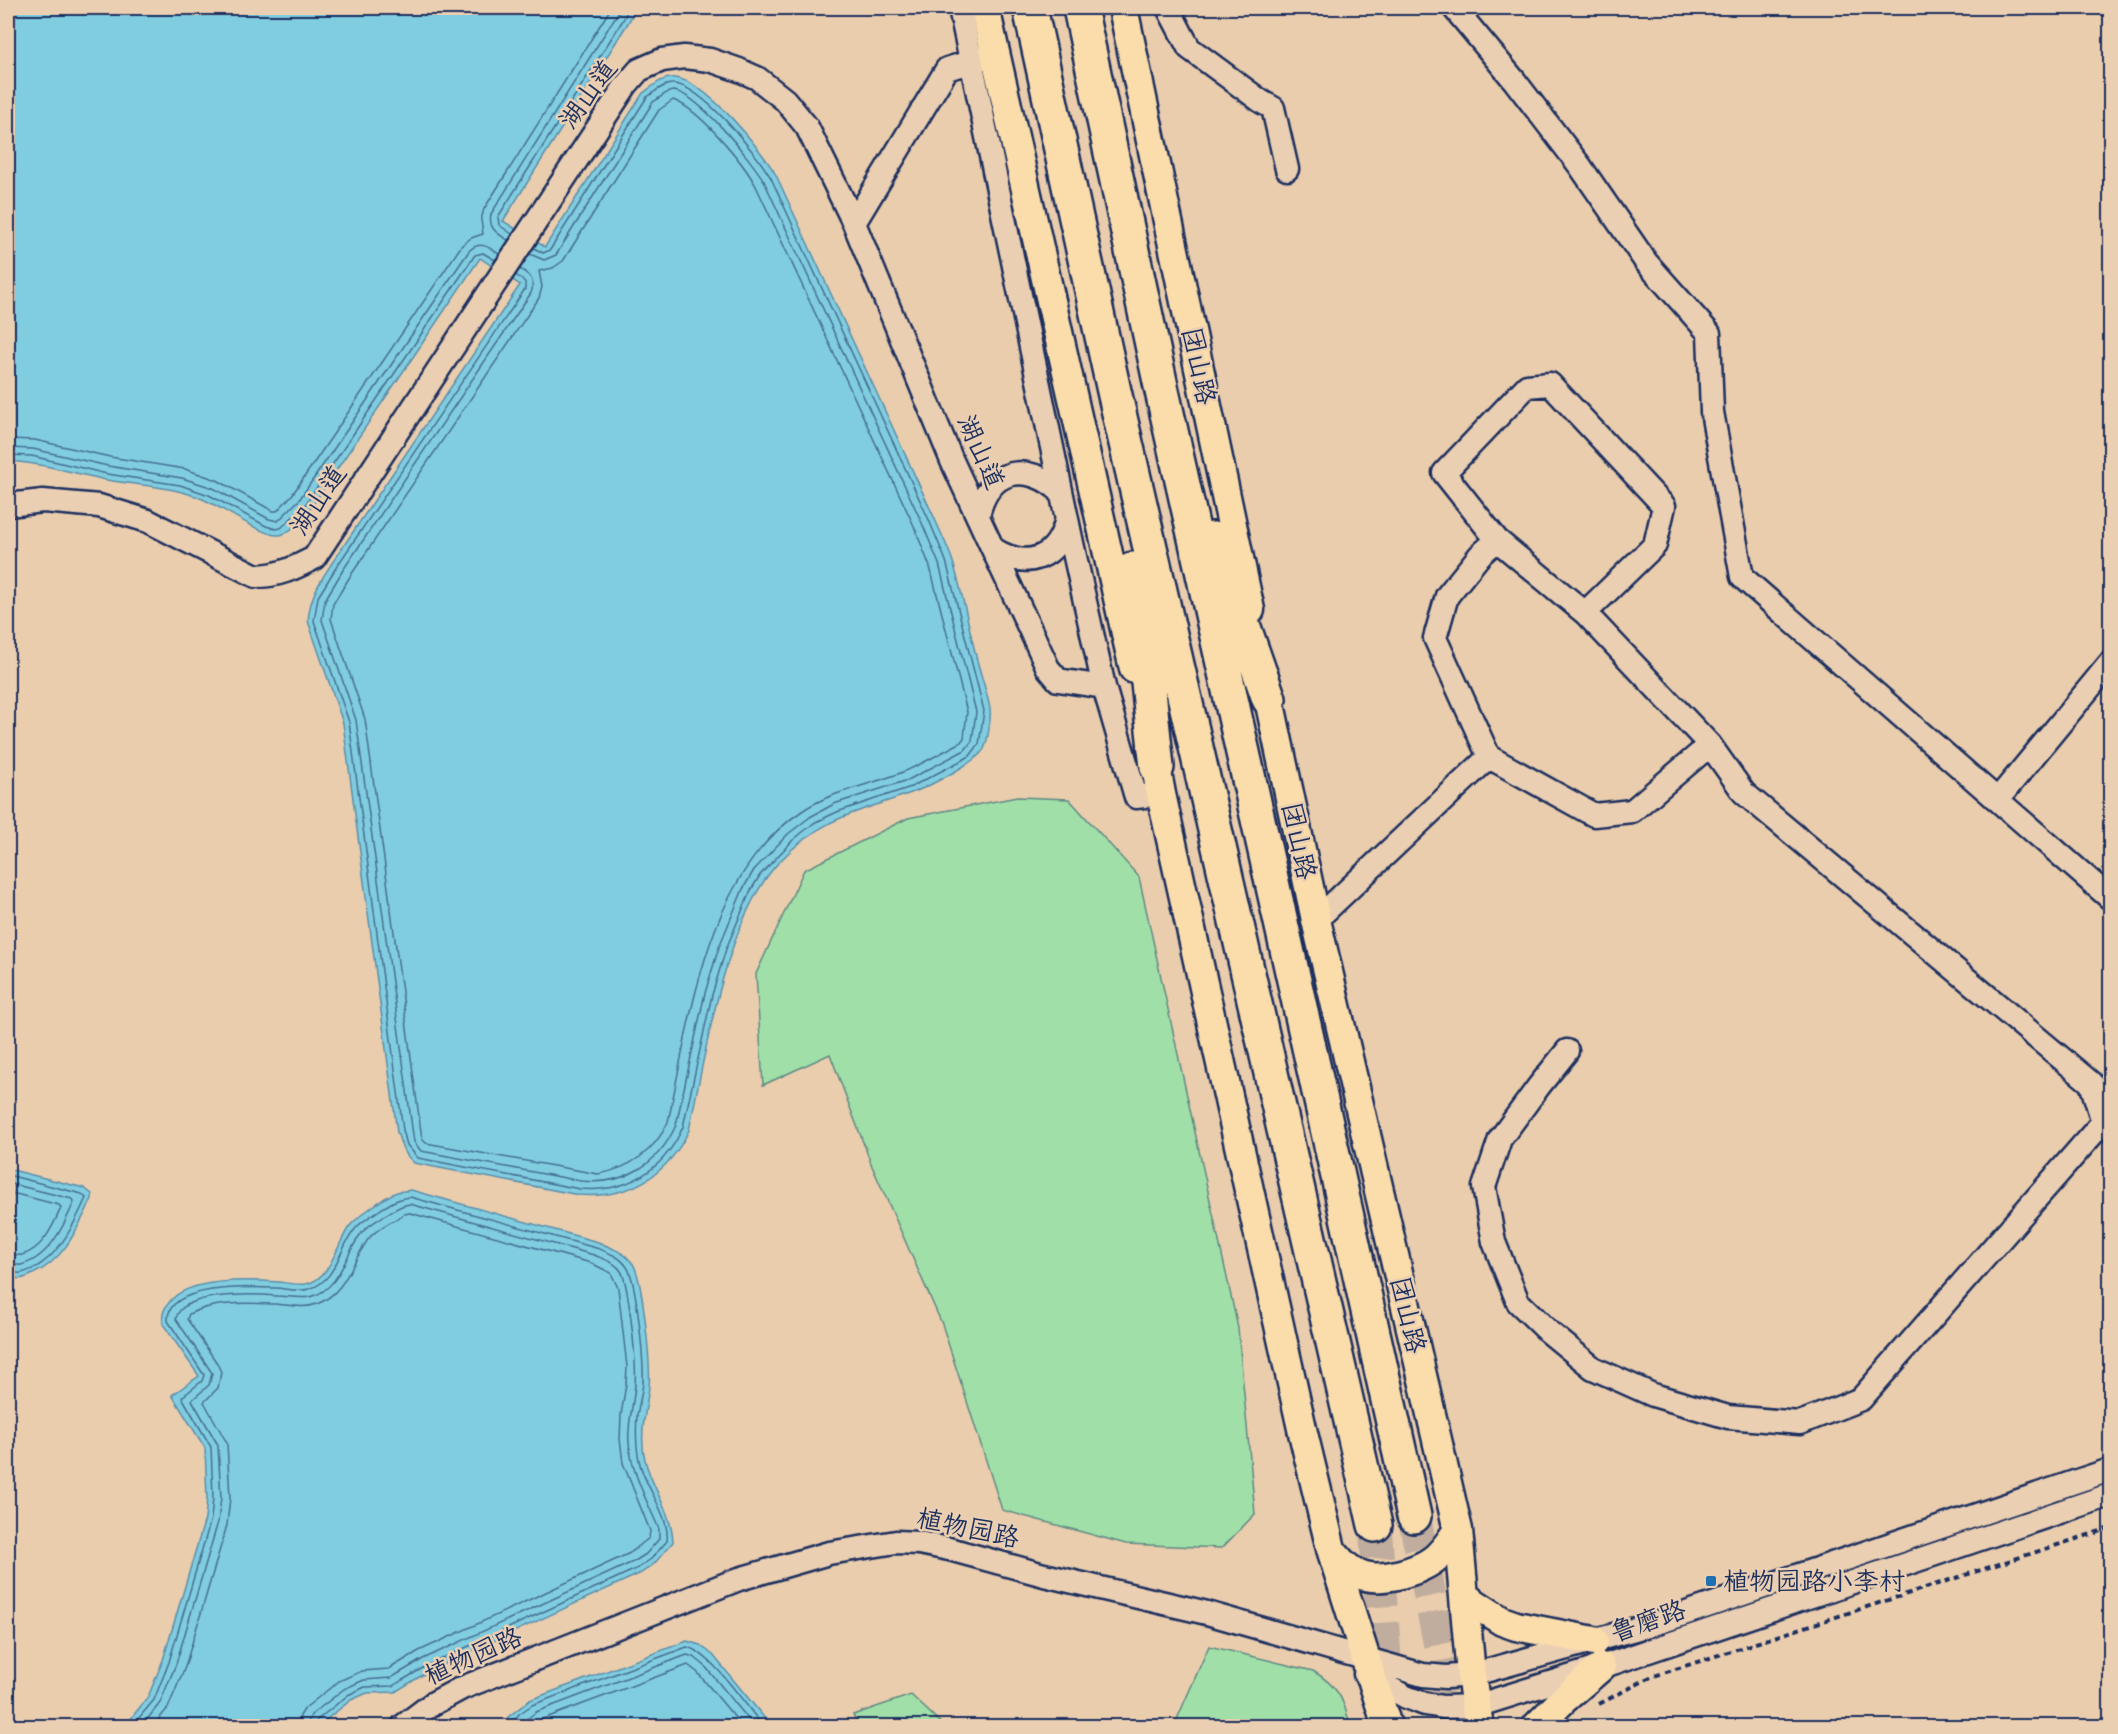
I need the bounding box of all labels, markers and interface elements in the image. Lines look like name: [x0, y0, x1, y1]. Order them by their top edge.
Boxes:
street label: 湖山道: [552, 53, 624, 135]
street label: 团山路: [1175, 324, 1223, 408]
street label: 湖山道: [950, 410, 1012, 494]
street label: 湖山道: [283, 458, 353, 542]
street label: 团山路: [1275, 799, 1323, 883]
street label: 团山路: [1383, 1273, 1433, 1357]
street label: 植物园路: [914, 1501, 1022, 1555]
place label: 植物园路小李村: [1723, 1565, 1905, 1598]
marker: 植物园路小李村: [1704, 1574, 1718, 1588]
street label: 鲁磨路: [1606, 1593, 1690, 1649]
street label: 植物园路: [419, 1620, 527, 1692]

